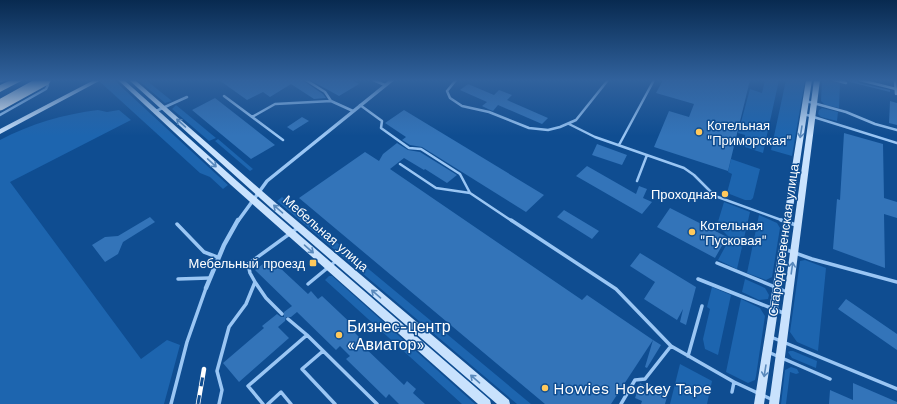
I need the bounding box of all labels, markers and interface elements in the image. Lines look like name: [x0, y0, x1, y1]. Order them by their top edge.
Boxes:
one-way arrow: [176, 118, 186, 128]
place label: Котельная "Приморская": [707, 118, 791, 148]
one-way arrow: [797, 125, 805, 138]
marker: Котельная "Приморская": [694, 127, 704, 137]
one-way arrow: [207, 158, 217, 168]
street label: Стародеревенская улица: [765, 162, 802, 317]
place label: Проходная: [651, 187, 717, 202]
marker: Проходная: [720, 189, 730, 199]
street label: Мебельная улица: [280, 192, 372, 275]
one-way arrow: [273, 205, 283, 214]
place label: Котельная "Пусковая": [700, 218, 767, 248]
marker: Котельная "Пусковая": [687, 227, 697, 237]
one-way arrow: [304, 245, 314, 254]
place label: Мебельный проезд: [189, 256, 305, 271]
marker: Мебельный проезд: [308, 258, 318, 268]
one-way arrow: [788, 262, 796, 275]
one-way arrow: [371, 290, 382, 299]
place label: Бизнес-центр «Авиатор»: [347, 317, 451, 354]
marker: Бизнес-центр «Авиатор»: [334, 330, 344, 340]
one-way arrow: [760, 364, 768, 377]
one-way arrow: [470, 374, 481, 383]
place label: Howies Hockey Tape: [553, 379, 712, 398]
marker: Howies Hockey Tape: [540, 383, 550, 393]

